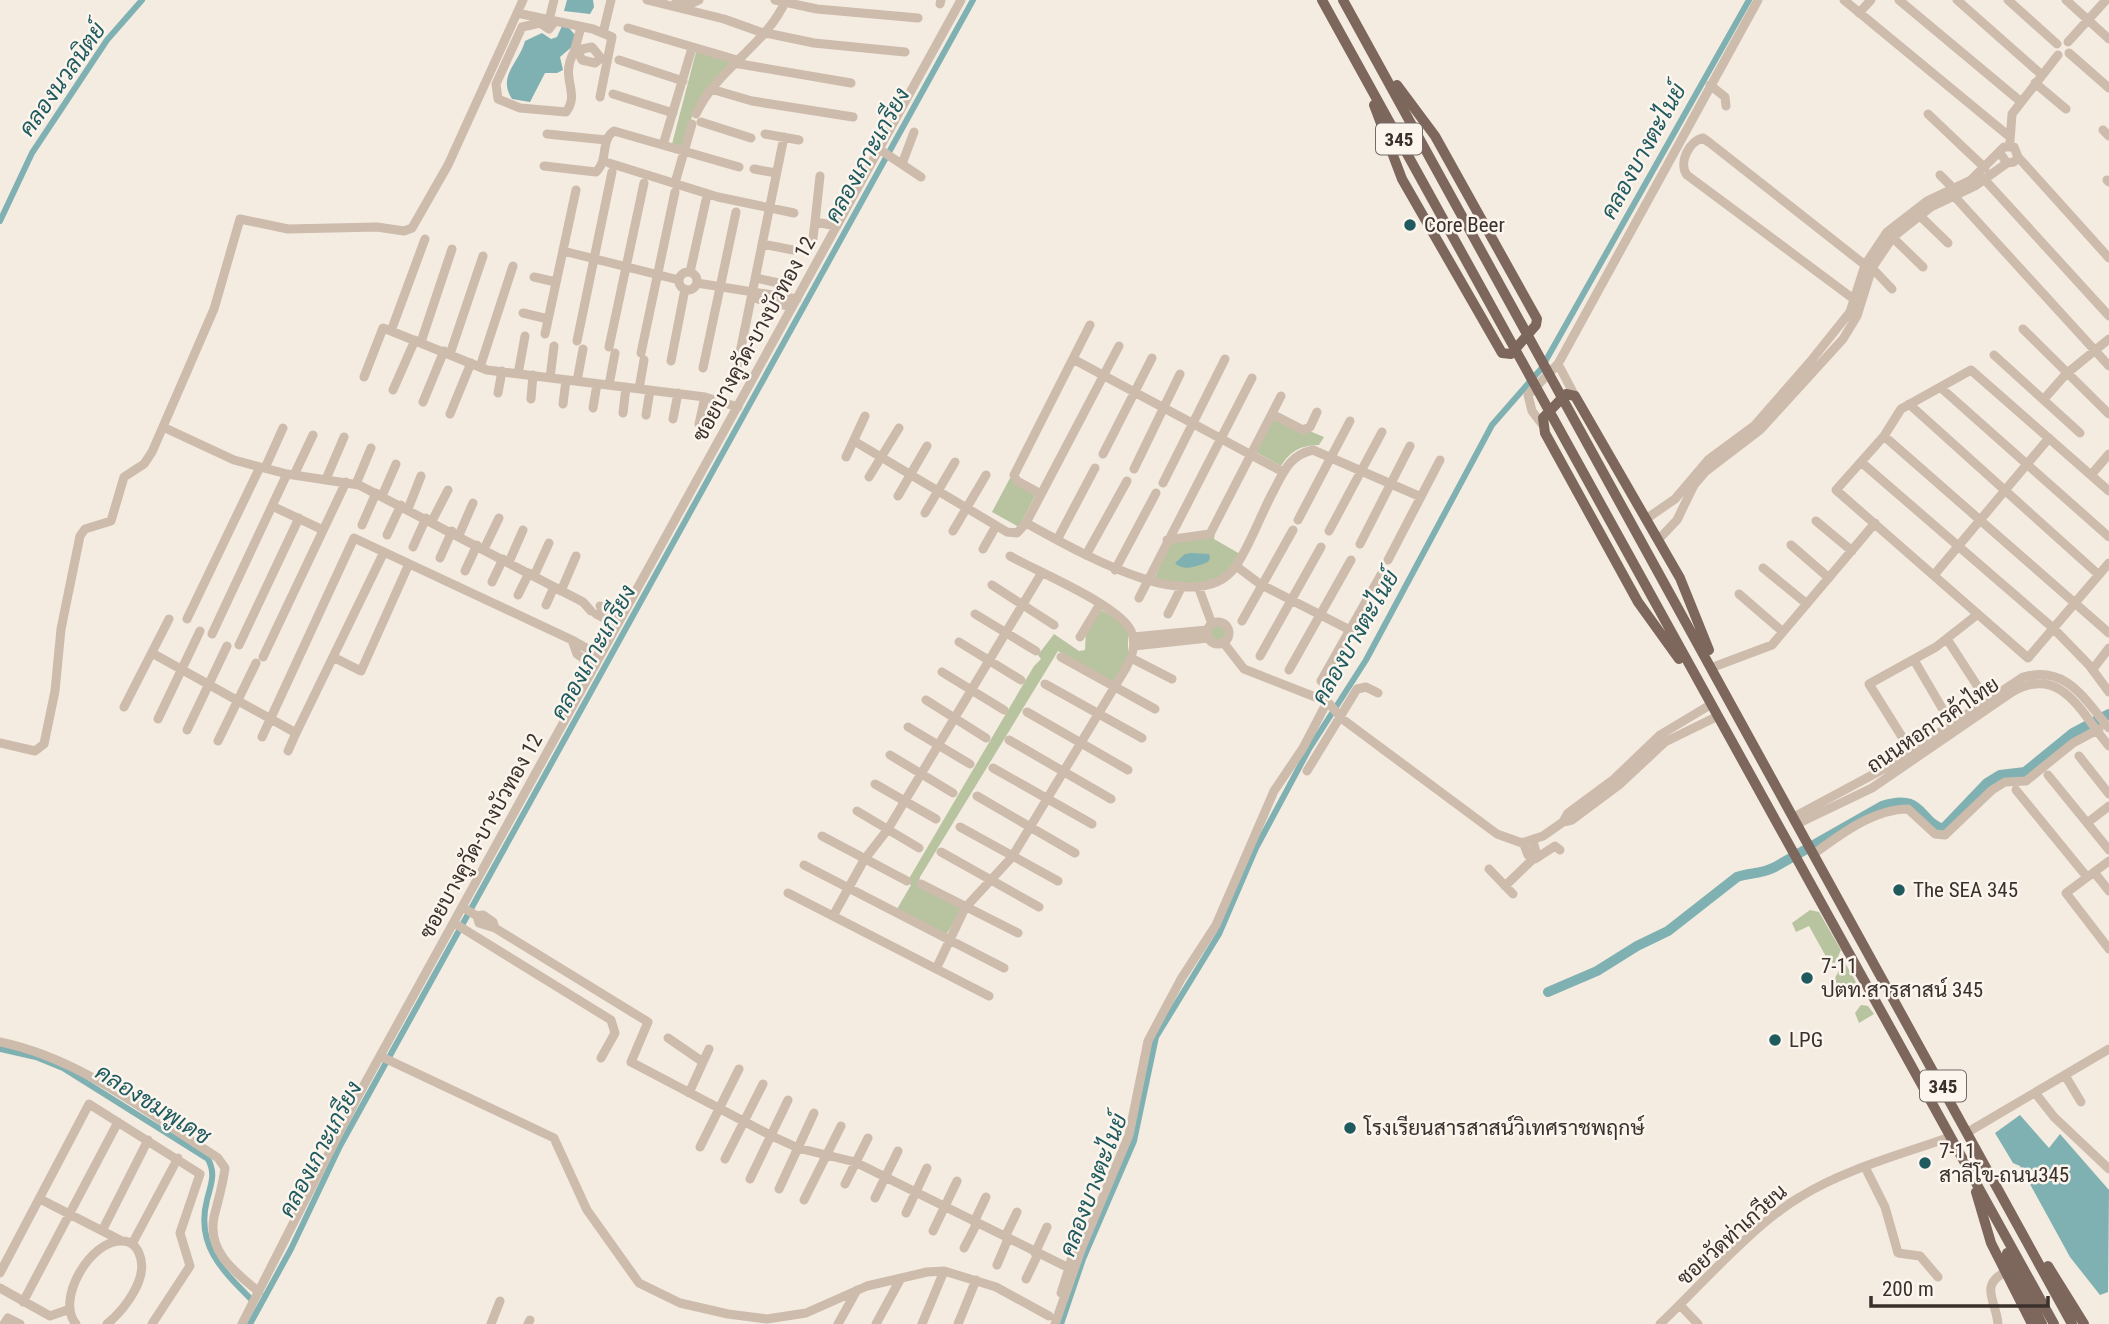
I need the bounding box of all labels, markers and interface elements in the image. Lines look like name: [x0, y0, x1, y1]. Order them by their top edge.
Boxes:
water label: คลองนวลนิตย์: [11, 13, 113, 141]
water label: คลองบางตะไนย์: [1592, 75, 1693, 224]
water label: คลองเกาะเกรียง: [818, 82, 916, 227]
road number: 345: [1376, 124, 1422, 154]
place label: Core Beer: [1424, 213, 1505, 237]
marker: Core Beer: [1402, 217, 1418, 233]
street label: ซอยบางคูวัด-บางบัวทอง 12: [688, 232, 823, 447]
water label: คลองบางตะไนย์: [1303, 561, 1406, 709]
water label: คลองเกาะเกรียง: [544, 579, 642, 724]
street label: ถนนหอการค้าไทย: [1862, 671, 2004, 778]
street label: ซอยบางคูวัด-บางบัวทอง 12: [415, 729, 550, 944]
place label: The SEA 345: [1913, 878, 2018, 902]
marker: The SEA 345: [1891, 882, 1907, 898]
place label: 7-11 ปตท.สารสาสน์ 345: [1821, 954, 1983, 1002]
marker: 7-11 ปตท.สารสาสน์ 345: [1799, 970, 1815, 986]
place label: LPG: [1789, 1028, 1823, 1052]
marker: LPG: [1767, 1032, 1783, 1048]
water label: คลองชมพูเดช: [89, 1058, 216, 1154]
road number: 345: [1920, 1070, 1966, 1102]
water label: คลองเกาะเกรียง: [272, 1076, 368, 1222]
water label: คลองบางตะไนย์: [1051, 1106, 1134, 1260]
place label: โรงเรียนสารสาสน์วิเทศราชพฤกษ์: [1363, 1114, 1645, 1140]
marker: โรงเรียนสารสาสน์วิเทศราชพฤกษ์: [1342, 1120, 1358, 1136]
place label: 7-11 สาลีโข-ถนน345: [1939, 1139, 2069, 1187]
marker: 7-11 สาลีโข-ถนน345: [1917, 1155, 1933, 1171]
street label: ซอยวัดท่าเกวียน: [1672, 1179, 1792, 1290]
scale bar: [1871, 1264, 2048, 1308]
text: 200 m: [1882, 1277, 1934, 1301]

